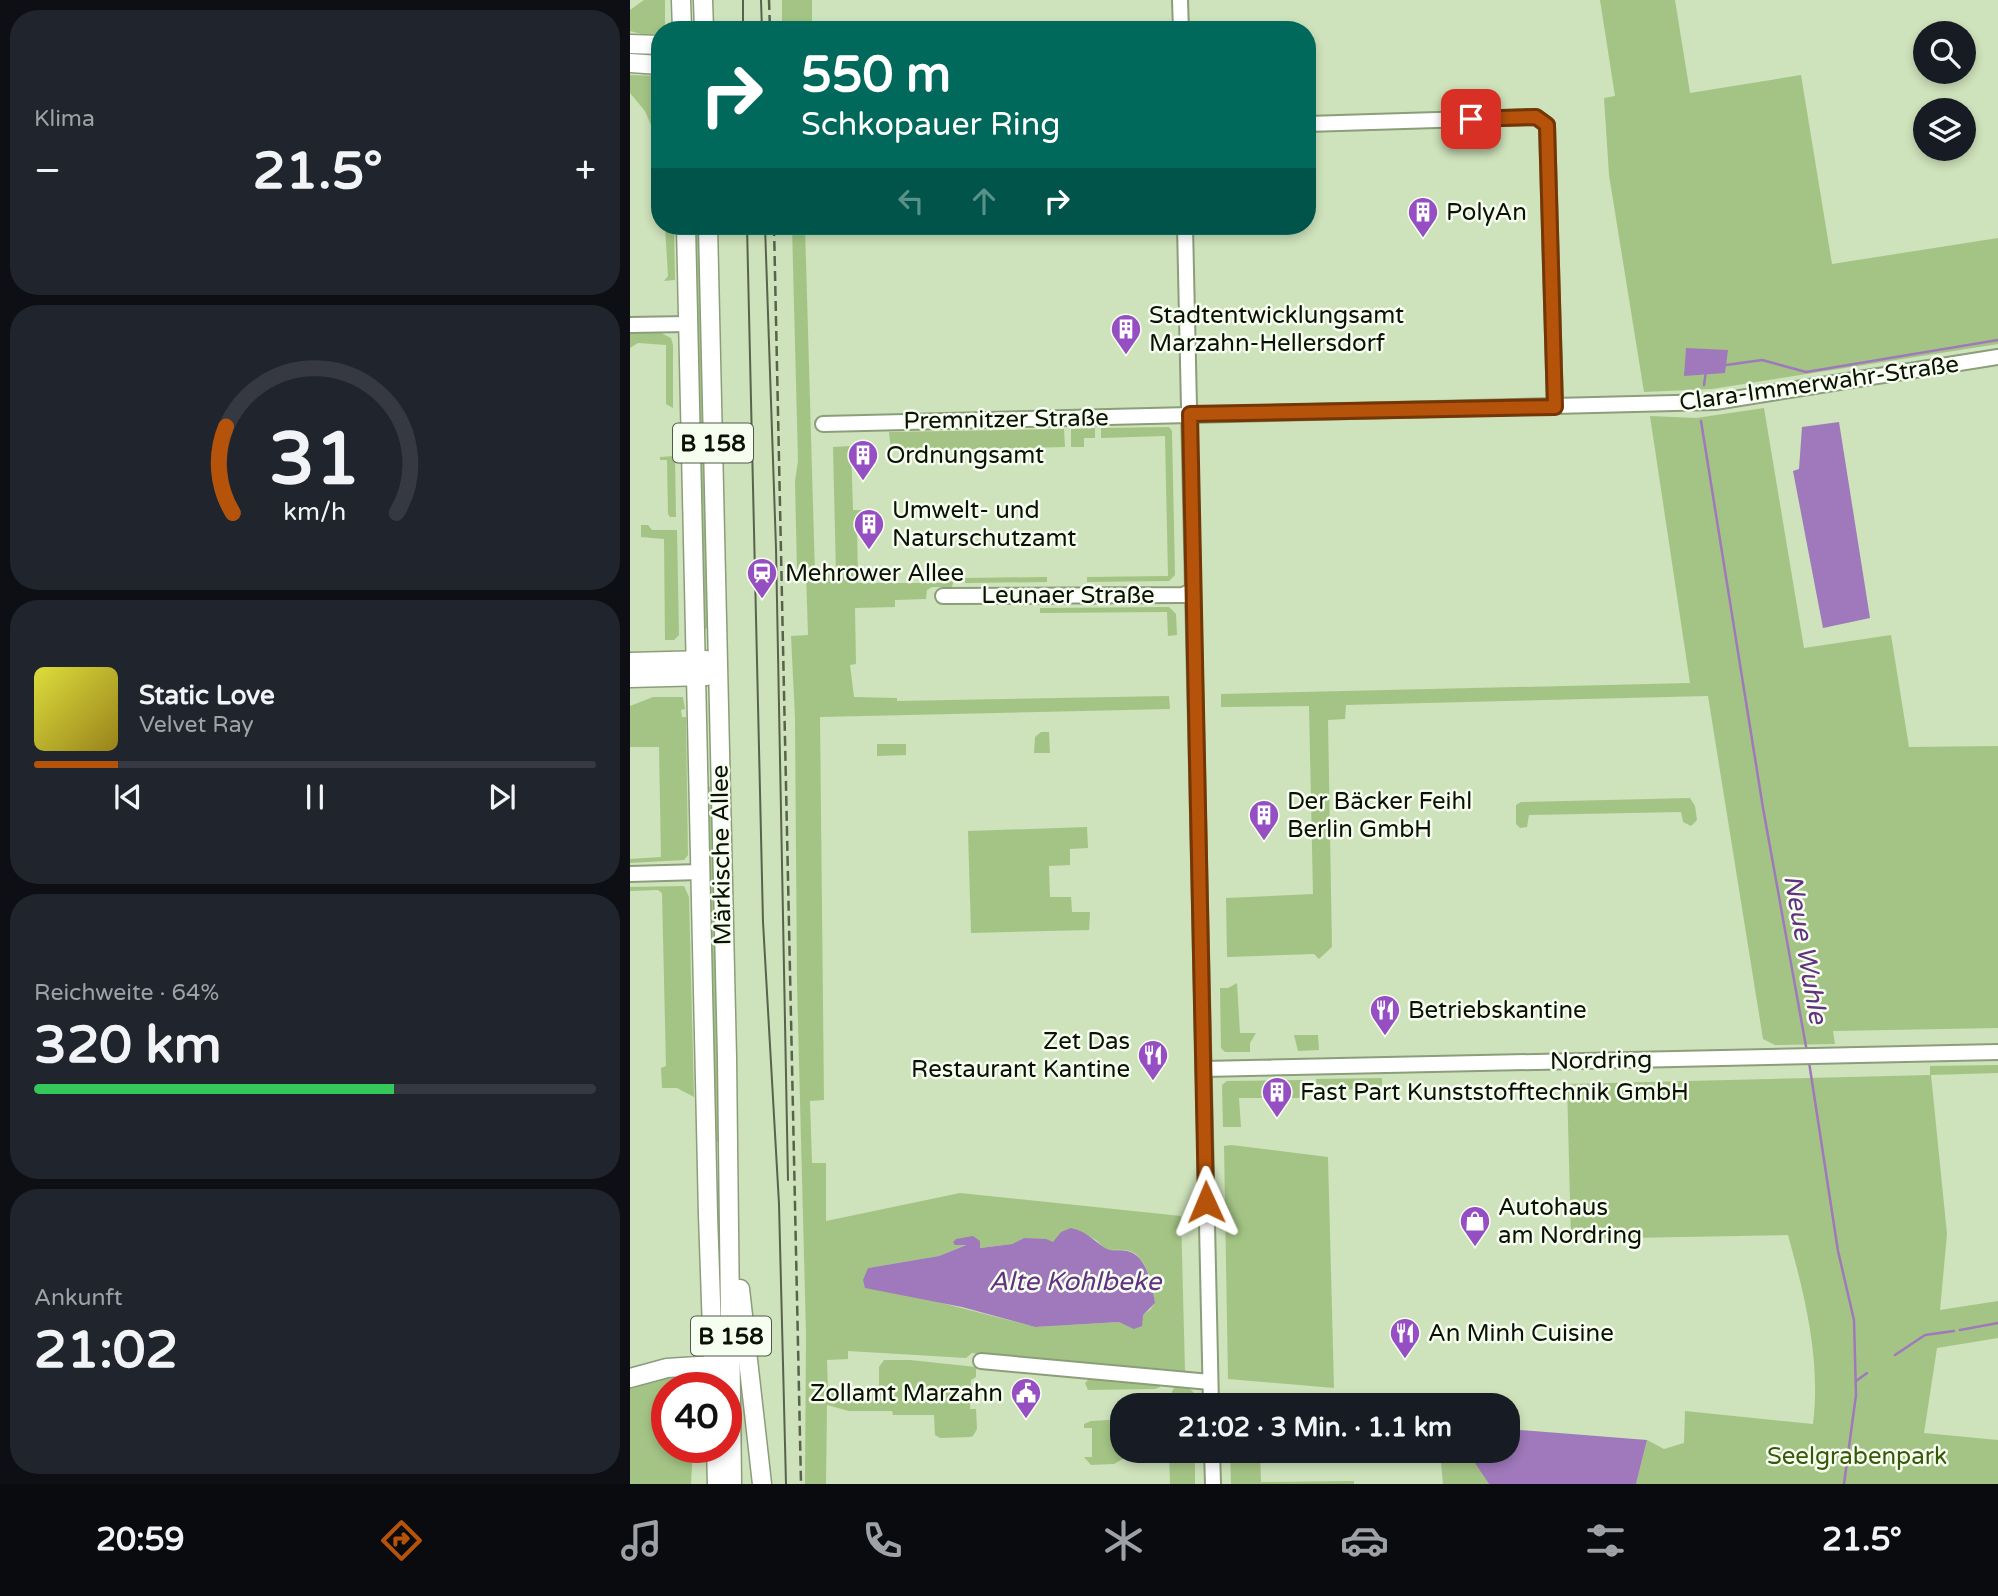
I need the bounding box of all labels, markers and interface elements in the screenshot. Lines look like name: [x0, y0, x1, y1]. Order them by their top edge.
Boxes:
map controls: [1913, 21, 1976, 161]
button: search: [1913, 21, 1976, 84]
text: 550 m: [801, 46, 951, 105]
icon: right: [686, 49, 777, 140]
pin: [1441, 89, 1501, 149]
button: layers: [1913, 98, 1976, 161]
icon: arrive: [1452, 100, 1490, 138]
text: Klima: [34, 105, 95, 133]
text: Schkopauer Ring: [801, 106, 1061, 144]
text: 21.5°: [253, 140, 383, 203]
text: −: [34, 148, 61, 194]
text: +: [575, 148, 596, 194]
icon: left: [892, 182, 930, 220]
icon: ahead: [965, 182, 1003, 220]
icon: right: [1038, 182, 1076, 220]
building icon: PolyAn: [1406, 195, 1440, 239]
place label: PolyAn: [1446, 198, 1527, 227]
place label: Stadtentwicklungsamt Marzahn-Hellersdorf: [1149, 301, 1404, 358]
building icon: Stadtentwicklungsamt Marzahn-Hellersdorf: [1109, 312, 1143, 356]
street label: Clara-Immerwahr-Straße: [1678, 350, 1961, 417]
street label: Premnitzer Straße: [903, 403, 1109, 436]
text: 31: [269, 417, 361, 505]
road number: B 158: [673, 424, 753, 462]
building icon: Ordnungsamt: [846, 438, 880, 482]
place label: Ordnungsamt: [886, 441, 1044, 470]
place label: Umwelt- und Naturschutzamt: [892, 496, 1076, 553]
text: km/h: [284, 497, 346, 527]
building icon: Umwelt- und Naturschutzamt: [852, 507, 886, 551]
station icon: Mehrower Allee: [745, 556, 779, 600]
place label: Mehrower Allee: [785, 559, 964, 588]
street label: Leunaer Straße: [981, 581, 1155, 610]
text: Static Love: [139, 680, 275, 711]
text: Velvet Ray: [139, 711, 254, 739]
street label: Märkische Allee: [705, 764, 738, 946]
icon: previous: [109, 778, 147, 816]
icon: pause: [296, 778, 334, 816]
icon: next: [483, 778, 521, 816]
place label: Der Bäcker Feihl Berlin GmbH: [1287, 787, 1472, 844]
building icon: Der Bäcker Feihl Berlin GmbH: [1247, 798, 1281, 842]
water label: Neue Wuhle: [1777, 872, 1834, 1027]
text: Reichweite · 64%: [34, 979, 219, 1007]
restaurant icon: Betriebskantine: [1368, 993, 1402, 1037]
place label: Betriebskantine: [1408, 996, 1587, 1025]
text: 320 km: [34, 1014, 222, 1077]
place label: Zet Das Restaurant Kantine: [911, 1027, 1130, 1084]
restaurant icon: Zet Das Restaurant Kantine: [1136, 1038, 1170, 1082]
street label: Nordring: [1550, 1045, 1652, 1076]
building icon: Fast Part Kunststofftechnik GmbH: [1260, 1075, 1294, 1119]
place label: Fast Part Kunststofftechnik GmbH: [1300, 1078, 1689, 1107]
position arrow: [1169, 1165, 1243, 1239]
place label: Autohaus am Nordring: [1498, 1193, 1642, 1250]
shop icon: Autohaus am Nordring: [1458, 1204, 1492, 1248]
water label: Alte Kohlbeke: [989, 1266, 1162, 1297]
text: Ankunft: [34, 1284, 123, 1312]
road number: B 158: [691, 1316, 771, 1356]
restaurant icon: An Minh Cuisine: [1388, 1316, 1422, 1360]
text: 21:02: [34, 1319, 178, 1382]
place label: An Minh Cuisine: [1428, 1319, 1614, 1348]
speed limit sign: 40: [651, 1372, 742, 1463]
public building icon: Zollamt Marzahn: [1009, 1376, 1043, 1420]
place label: Zollamt Marzahn: [810, 1379, 1003, 1408]
text: 21:02 · 3 Min. · 1.1 km: [1178, 1412, 1452, 1443]
park label: Seelgrabenpark: [1767, 1442, 1947, 1471]
icon: directions: [377, 1516, 426, 1565]
icon: music: [617, 1516, 666, 1565]
icon: phone: [858, 1516, 907, 1565]
icon: climate: [1099, 1516, 1148, 1565]
icon: car: [1340, 1516, 1389, 1565]
icon: filters: [1581, 1516, 1630, 1565]
text: 20:59: [96, 1521, 185, 1559]
text: 21.5°: [1822, 1521, 1902, 1559]

